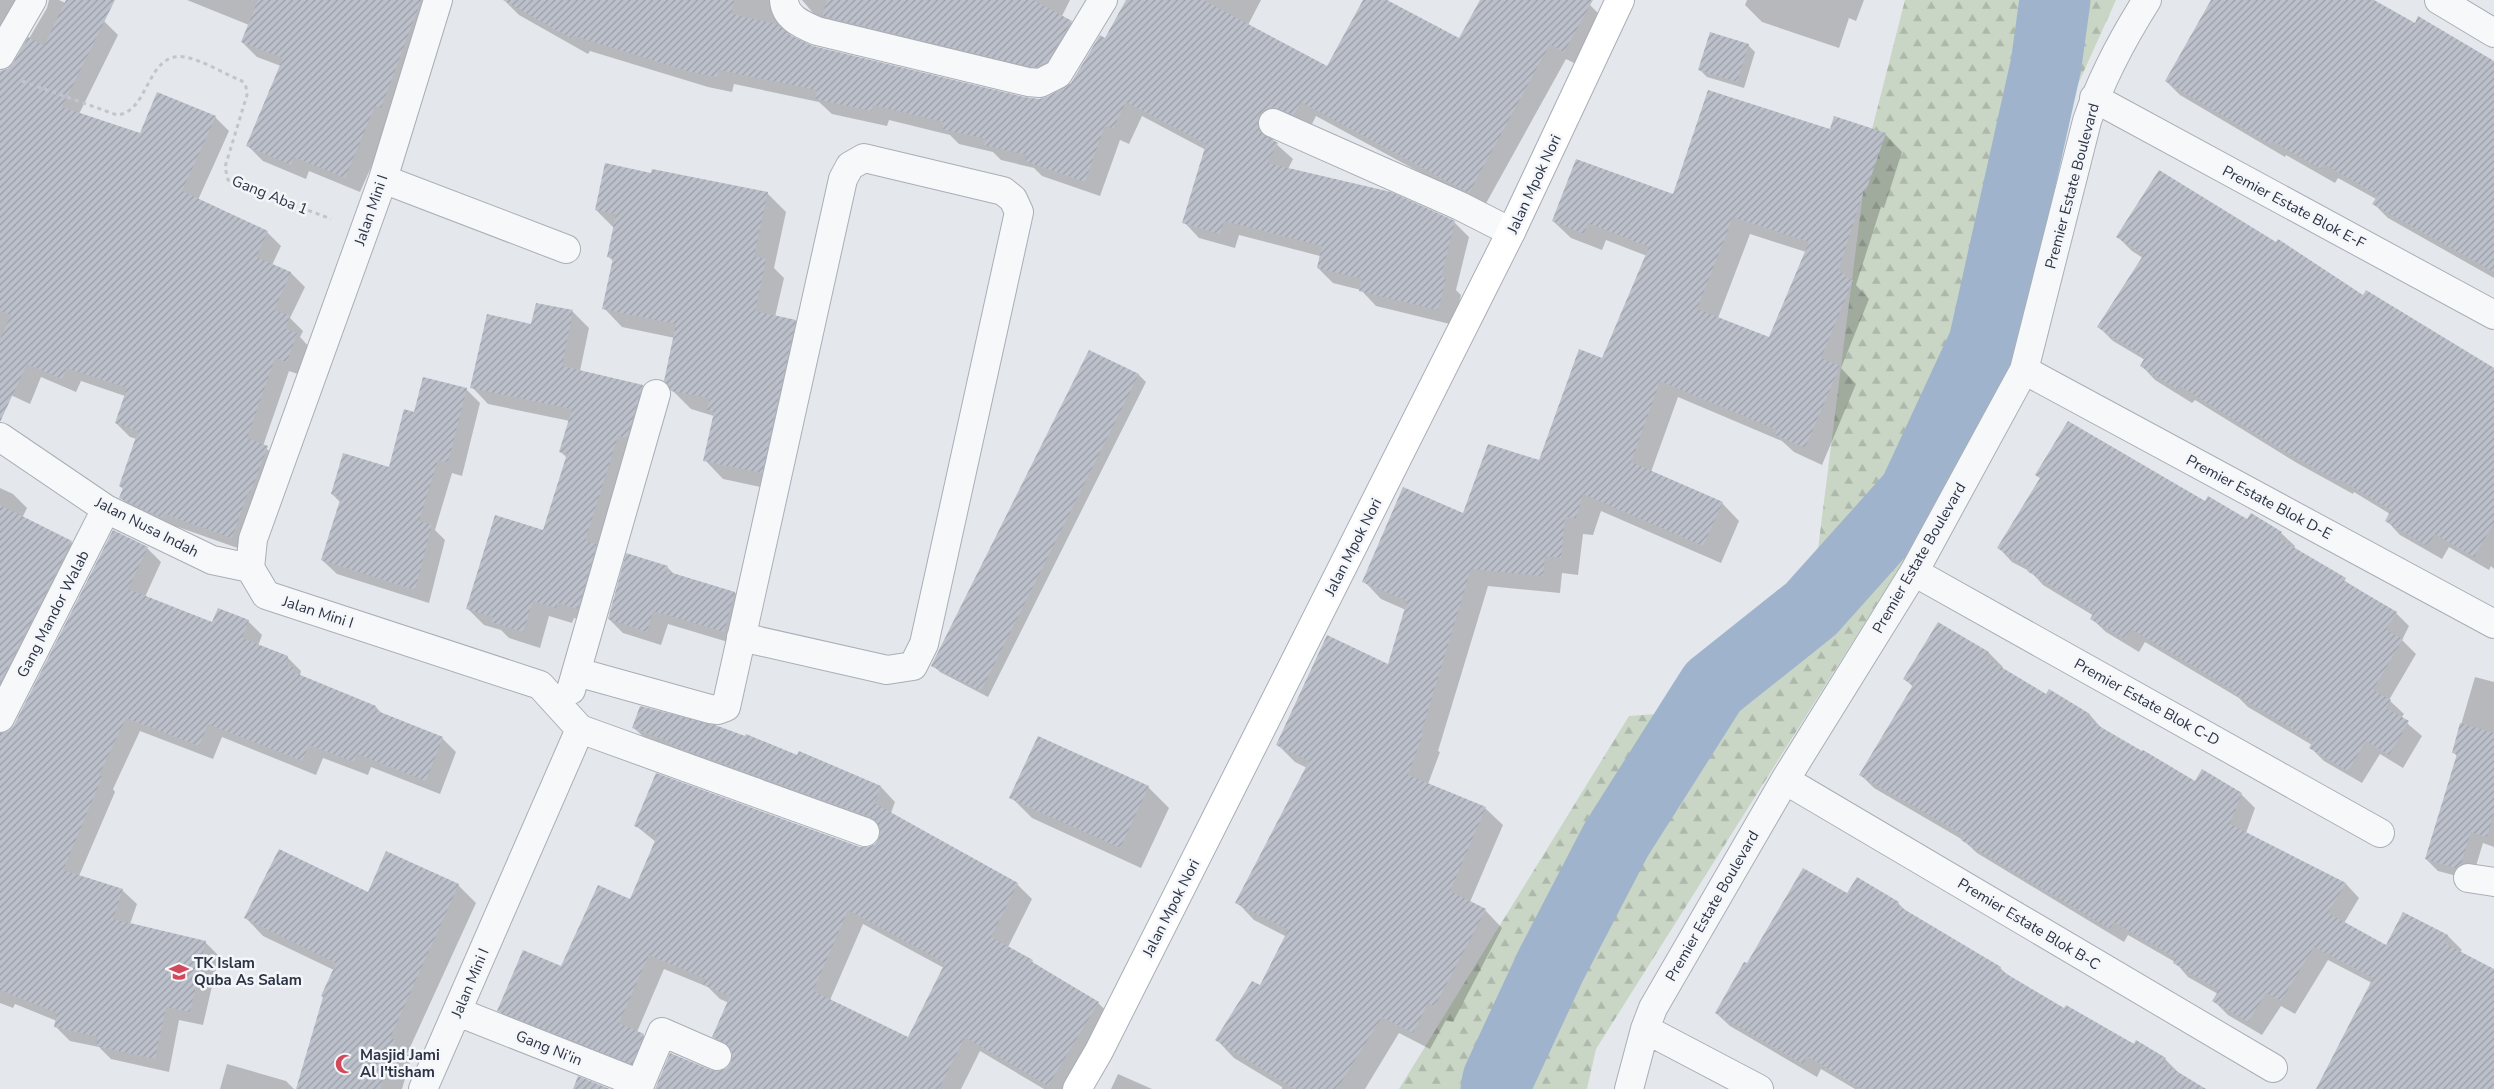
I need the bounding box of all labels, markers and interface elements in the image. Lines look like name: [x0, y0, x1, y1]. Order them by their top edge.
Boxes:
street label: Premier Estate Boulevard: [2040, 101, 2104, 271]
street label: Jalan Mpok Nori: [1502, 131, 1566, 238]
street label: Premier Estate Blok E-F: [2219, 161, 2369, 253]
street label: Gang Aba 1: [229, 171, 311, 219]
street label: Jalan Mini I: [349, 172, 392, 249]
street label: Premier Estate Blok D-E: [2183, 450, 2335, 544]
street label: Premier Estate Boulevard: [1868, 479, 1970, 637]
street label: Jalan Nusa Indah: [91, 492, 202, 562]
street label: Jalan Mpok Nori: [1319, 495, 1386, 600]
street label: Gang Mandor Walab: [12, 547, 94, 681]
street label: Jalan Mini I: [279, 591, 356, 633]
street label: Premier Estate Blok C-D: [2071, 654, 2223, 750]
street label: Premier Estate Boulevard: [1661, 827, 1763, 985]
street label: Jalan Mpok Nori: [1137, 856, 1204, 961]
street label: Premier Estate Blok B-C: [1954, 873, 2104, 975]
street label: Jalan Mini I: [446, 945, 494, 1022]
place label: TK Islam Quba As Salam: [194, 953, 302, 990]
school or university icon: TK Islam Quba As Salam: [168, 961, 190, 983]
street label: Gang Ni'in: [513, 1026, 585, 1070]
place label: Masjid Jami Al I'tisham: [360, 1045, 440, 1082]
mosque icon: Masjid Jami Al I'tisham: [334, 1053, 356, 1075]

